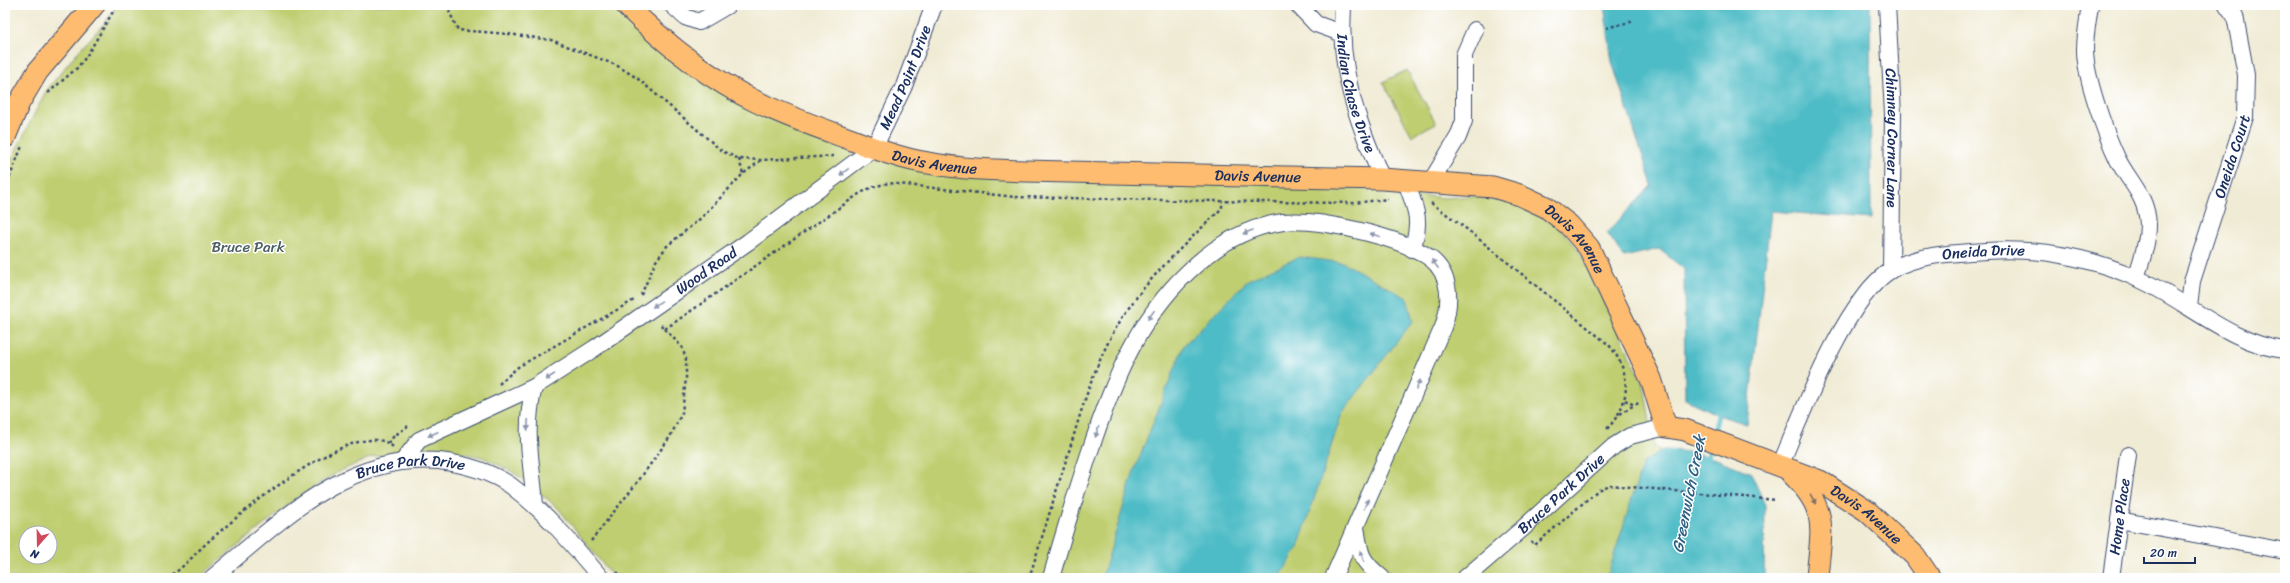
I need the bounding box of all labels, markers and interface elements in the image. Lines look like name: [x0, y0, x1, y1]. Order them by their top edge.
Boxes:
street label: Mead Point Drive: [872, 21, 938, 134]
street label: Indian Chase Drive: [1329, 32, 1383, 157]
street label: Chimney Corner Lane: [1878, 68, 1906, 208]
street label: Oneida Court: [2207, 111, 2258, 202]
street label: Davis Avenue: [889, 142, 978, 182]
street label: Davis Avenue: [1214, 162, 1302, 190]
one-way arrow: [838, 168, 849, 177]
street label: Davis Avenue: [1538, 197, 1613, 278]
one-way arrow: [1242, 229, 1254, 235]
one-way arrow: [1369, 232, 1381, 238]
park label: Bruce Park: [211, 234, 286, 260]
street label: Oneida Drive: [1941, 237, 2026, 267]
street label: Wood Road: [670, 239, 744, 302]
one-way arrow: [1430, 259, 1439, 270]
one-way arrow: [652, 300, 663, 308]
one-way arrow: [1147, 310, 1155, 320]
one-way arrow: [545, 373, 555, 381]
one-way arrow: [1415, 378, 1421, 390]
one-way arrow: [525, 419, 532, 431]
one-way arrow: [1093, 427, 1099, 439]
water label: Greenwich Creek: [1663, 430, 1715, 555]
one-way arrow: [428, 431, 439, 437]
street label: Bruce Park Drive: [352, 447, 468, 486]
street label: Bruce Park Drive: [1511, 447, 1611, 541]
street label: Home Place: [2101, 476, 2138, 557]
street label: Davis Avenue: [1825, 478, 1909, 551]
one-way arrow: [1810, 493, 1816, 505]
one-way arrow: [1363, 498, 1370, 510]
north arrow: [18, 525, 58, 565]
scale bar: [2144, 539, 2195, 565]
text: 20 m: [2150, 542, 2177, 564]
text: N: [28, 544, 43, 565]
one-way arrow: [1359, 550, 1365, 562]

